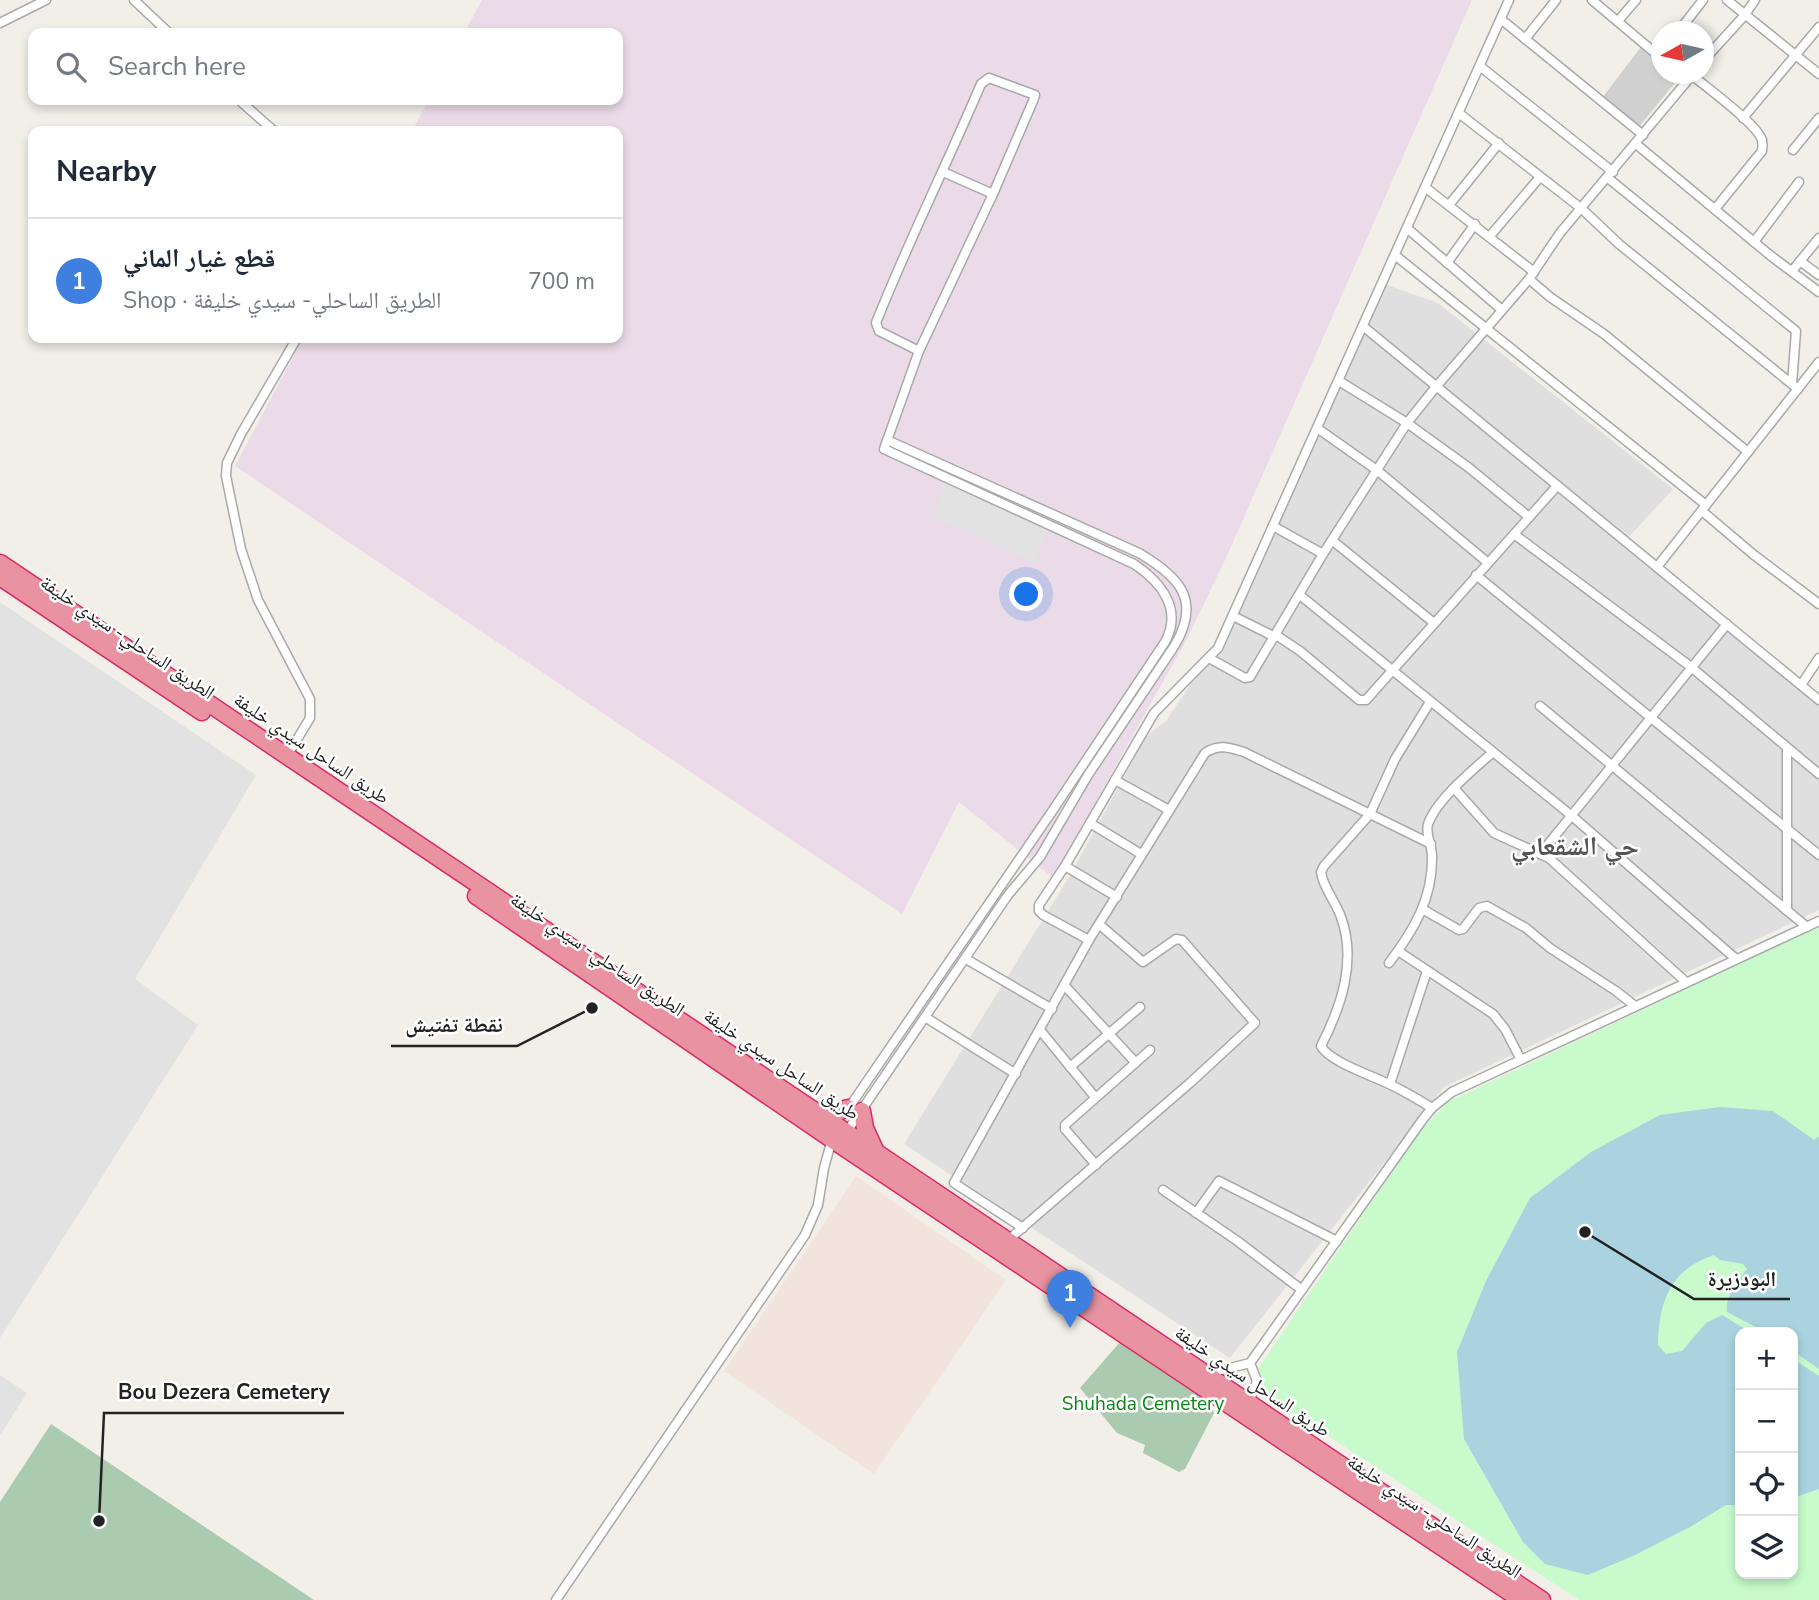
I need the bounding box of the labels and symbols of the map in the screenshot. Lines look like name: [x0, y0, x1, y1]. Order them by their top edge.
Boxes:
north arrow: [1651, 21, 1714, 84]
street label: الطريق الساحلي- سيدي خليفة: [34, 570, 220, 707]
your location: [1009, 577, 1043, 611]
street label: طريق الساحل سيدي خليفة: [228, 687, 394, 812]
district label: حي الشقعابي: [1511, 829, 1639, 866]
street label: الطريق الساحلي- سيدي خليفة: [504, 887, 690, 1024]
street label: طريق الساحل سيدي خليفة: [698, 1003, 864, 1128]
callout: نقطة تفتيش: [391, 1004, 517, 1046]
text: نقطة تفتيش: [405, 1011, 503, 1039]
callout: البودزيرة: [1694, 1257, 1790, 1299]
text: البودزيرة: [1708, 1265, 1776, 1293]
pin: 1: [1047, 1270, 1093, 1328]
street label: طريق الساحل سيدي خليفة: [1169, 1320, 1335, 1445]
callout: Bou Dezera Cemetery: [104, 1371, 344, 1413]
text: Bou Dezera Cemetery: [118, 1378, 331, 1406]
park label: Shuhada Cemetery: [1062, 1391, 1224, 1417]
street label: الطريق الساحلي- سيدي خليفة: [1341, 1449, 1527, 1586]

